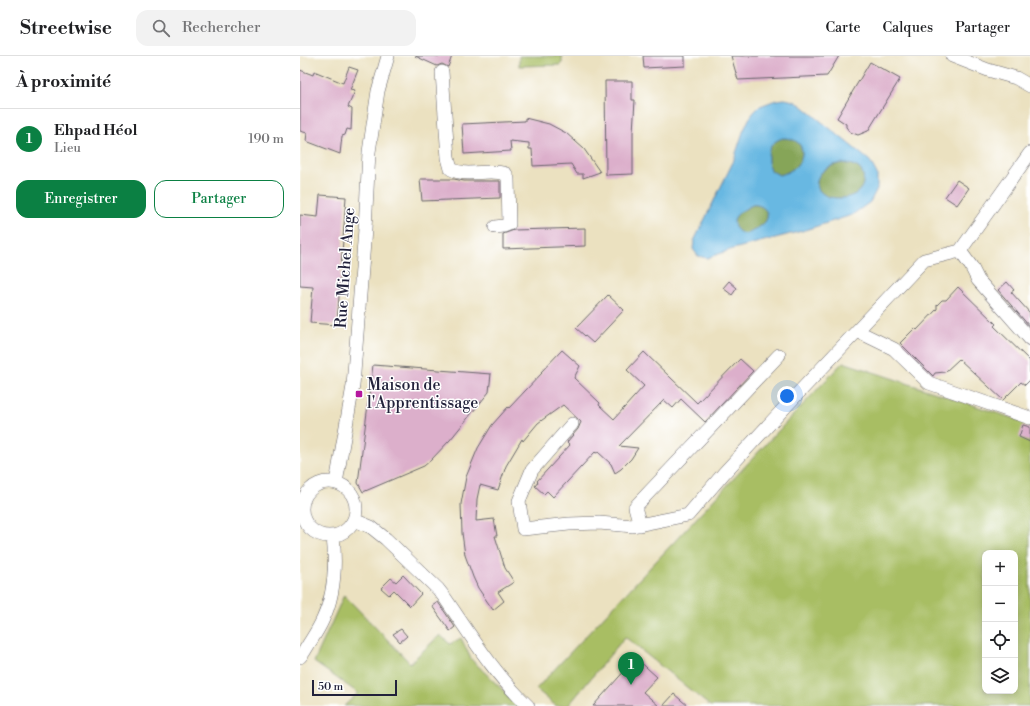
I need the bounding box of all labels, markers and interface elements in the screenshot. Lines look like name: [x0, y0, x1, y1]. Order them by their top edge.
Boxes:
search box: [136, 10, 416, 46]
text: Streetwise: [20, 16, 112, 40]
icon: search: [150, 17, 172, 39]
text: Rechercher: [182, 18, 260, 37]
text: Carte: [825, 19, 860, 37]
text: Calques: [882, 19, 933, 37]
text: Partager: [955, 19, 1010, 37]
text: À proximité: [16, 71, 111, 93]
text: Ehpad Héol: [54, 121, 137, 140]
text: 1: [26, 131, 32, 147]
text: 190 m: [248, 131, 284, 147]
text: Lieu: [54, 140, 81, 156]
button: Enregistrer: [16, 180, 146, 218]
button: Partager: [154, 180, 284, 218]
street label: Rue Michel Ange: [331, 207, 359, 329]
place label: Maison de l'Apprentissage: [367, 375, 478, 413]
your location: [777, 386, 797, 406]
marker: Maison de l'Apprentissage: [354, 389, 364, 399]
map controls: [982, 550, 1018, 694]
button: +: [982, 550, 1018, 586]
button: −: [982, 586, 1018, 622]
button: locate: [982, 622, 1018, 658]
pin: 1: [618, 652, 644, 685]
button: layers: [982, 658, 1018, 694]
scale bar: [312, 678, 397, 697]
text: 50 m: [318, 680, 343, 694]

